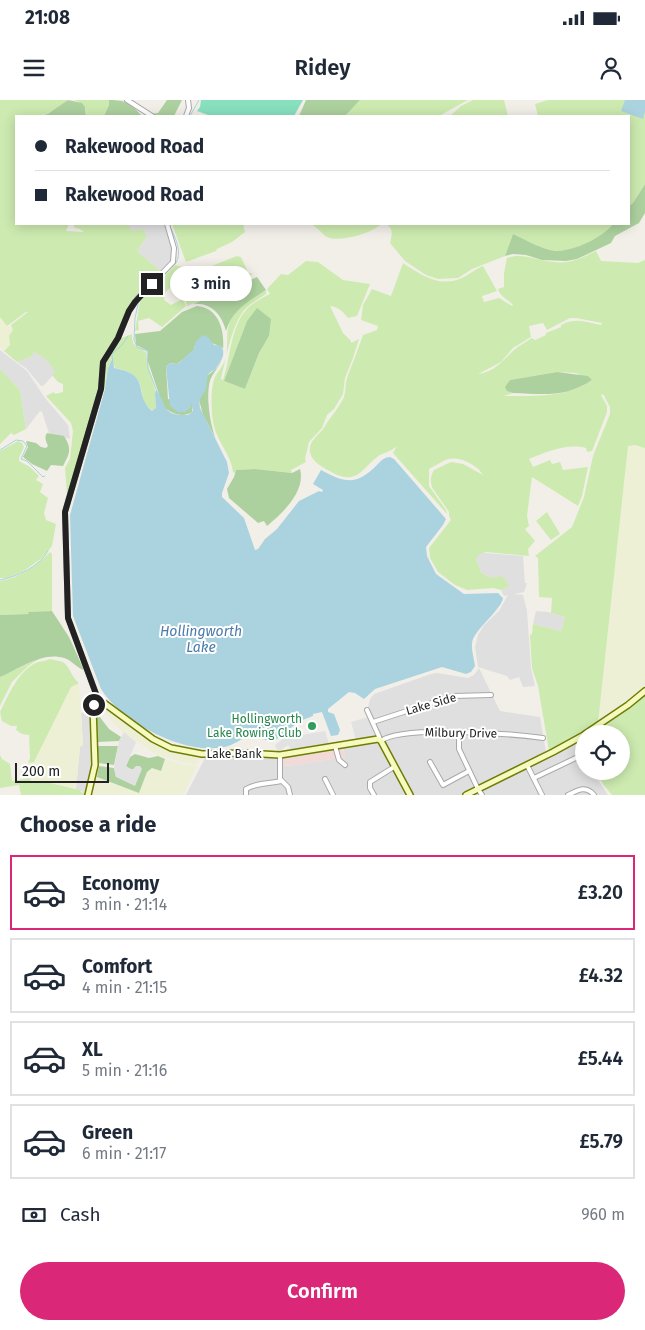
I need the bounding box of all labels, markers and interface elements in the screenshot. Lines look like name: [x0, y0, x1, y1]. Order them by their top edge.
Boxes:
text: 21:08: [25, 6, 70, 29]
icon: menu: [20, 54, 48, 82]
text: Ridey: [294, 54, 351, 81]
icon: person: [597, 54, 625, 82]
text: Rakewood Road: [65, 135, 204, 158]
text: Rakewood Road: [65, 183, 204, 206]
callout: 3 min: [170, 266, 252, 302]
route end: [141, 273, 163, 295]
text: 3 min: [191, 274, 231, 293]
water label: Hollingworth Lake: [160, 623, 242, 656]
street label: Lake Side: [404, 690, 458, 718]
route start: [83, 694, 105, 716]
place label: Hollingworth Lake Rowing Club: [207, 712, 302, 740]
marker: Hollingworth Lake Rowing Club: [306, 720, 318, 732]
street label: Milbury Drive: [425, 725, 497, 741]
map controls: [575, 725, 630, 780]
button: locate: [575, 725, 630, 780]
street label: Lake Bank: [206, 747, 262, 761]
scale bar: [15, 760, 109, 783]
text: 200 m: [22, 763, 60, 780]
text: Choose a ride: [20, 811, 156, 838]
icon: car: [22, 870, 67, 915]
text: Economy: [82, 872, 159, 895]
text: £3.20: [578, 881, 623, 904]
text: 3 min · 21:14: [82, 895, 167, 914]
icon: car: [22, 953, 67, 998]
text: Comfort: [82, 955, 152, 978]
text: £4.32: [579, 964, 623, 987]
text: 4 min · 21:15: [82, 978, 167, 997]
icon: car: [22, 1036, 67, 1081]
text: XL: [82, 1038, 103, 1061]
text: £5.44: [578, 1047, 623, 1070]
text: 5 min · 21:16: [82, 1061, 167, 1080]
icon: car: [22, 1119, 67, 1164]
text: Green: [82, 1121, 133, 1144]
text: £5.79: [580, 1130, 623, 1153]
text: 6 min · 21:17: [82, 1144, 166, 1163]
icon: cash: [20, 1201, 48, 1229]
text: Cash: [60, 1203, 101, 1226]
text: 960 m: [581, 1205, 625, 1224]
button: Confirm: [20, 1262, 625, 1320]

